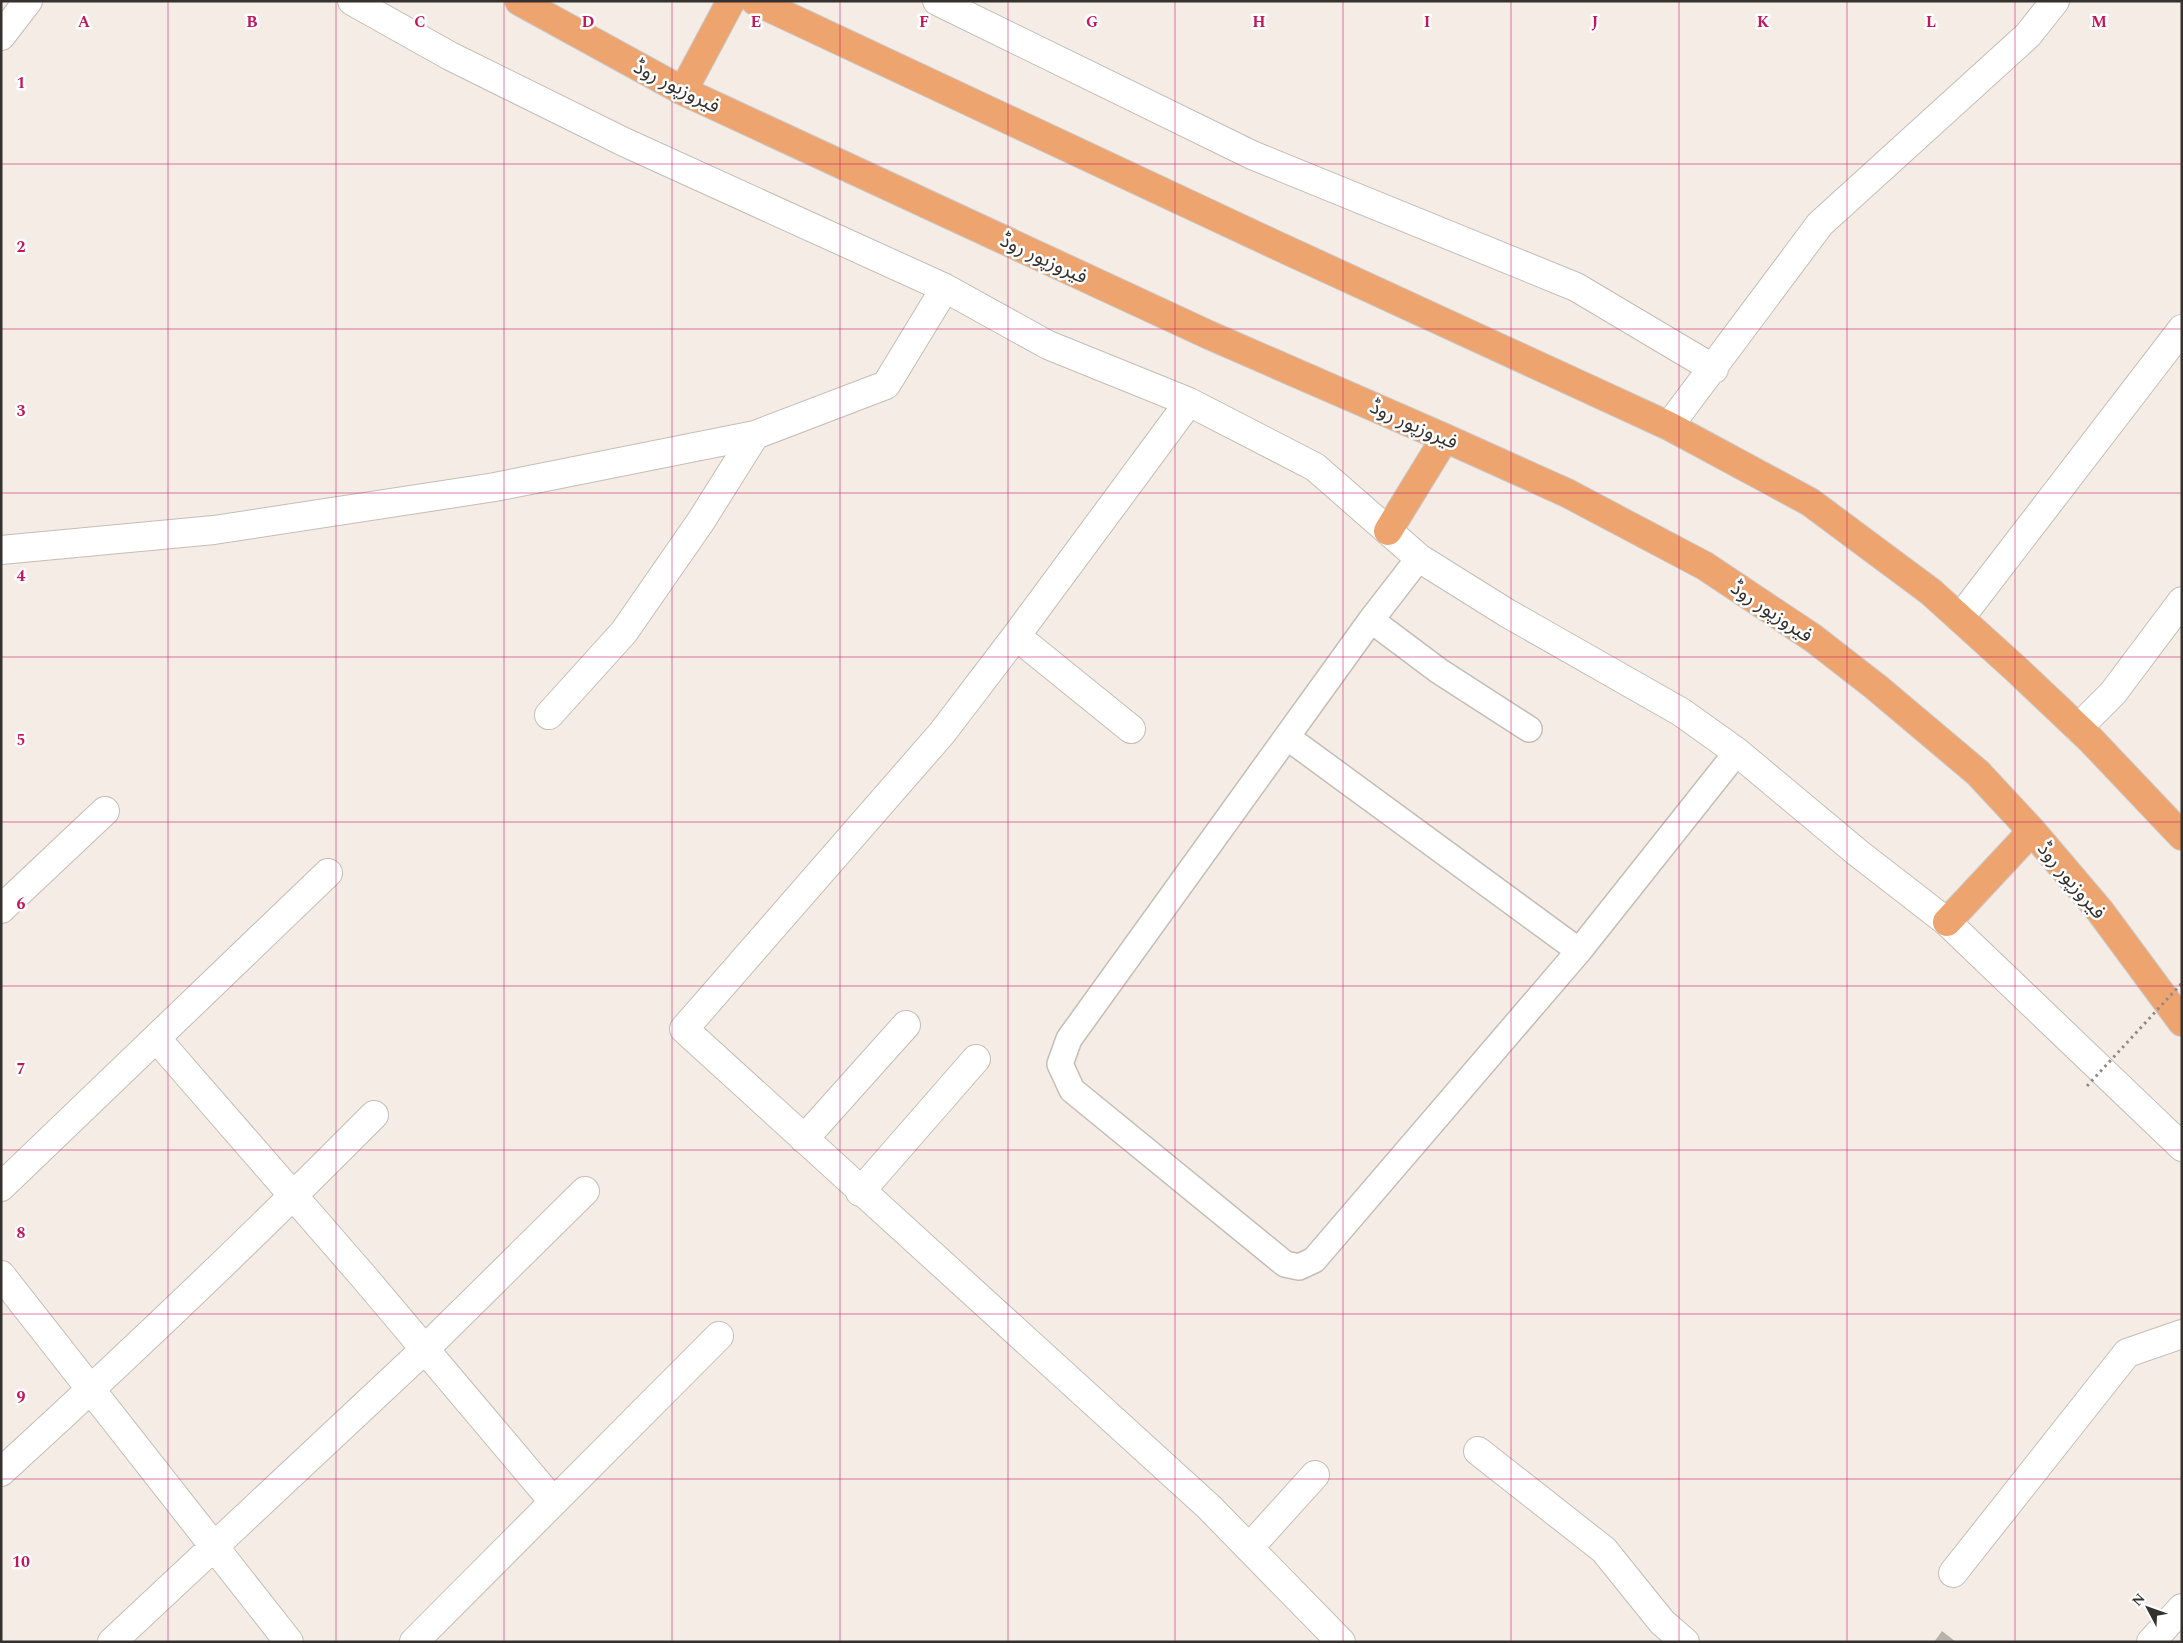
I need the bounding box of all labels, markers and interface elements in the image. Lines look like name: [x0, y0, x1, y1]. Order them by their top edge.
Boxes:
text: A: [78, 10, 91, 34]
text: B: [246, 10, 258, 34]
text: C: [414, 10, 426, 34]
text: D: [582, 10, 595, 34]
text: E: [751, 10, 761, 34]
text: F: [919, 10, 929, 34]
text: G: [1086, 10, 1098, 34]
text: H: [1252, 10, 1266, 34]
text: I: [1424, 10, 1430, 34]
text: J: [1592, 10, 1599, 34]
text: K: [1757, 10, 1770, 34]
text: L: [1926, 10, 1936, 34]
text: M: [2091, 10, 2107, 34]
street label: فیروزپور روڈ: [628, 52, 725, 122]
text: 1: [17, 71, 25, 95]
street label: فیروزپور روڈ: [995, 226, 1092, 292]
text: 2: [17, 235, 26, 259]
street label: فیروزپور روڈ: [1365, 392, 1462, 458]
text: 3: [17, 399, 26, 423]
text: 4: [17, 564, 26, 588]
street label: فیروزپور روڈ: [1724, 573, 1819, 650]
text: 5: [17, 728, 25, 752]
street label: فیروزپور روڈ: [2030, 835, 2113, 926]
text: 6: [17, 892, 26, 916]
text: 7: [17, 1057, 26, 1081]
text: 8: [17, 1221, 26, 1245]
text: 9: [17, 1385, 26, 1409]
text: 10: [12, 1550, 30, 1574]
north arrow: [2123, 1583, 2173, 1633]
text: N: [2127, 1589, 2150, 1611]

